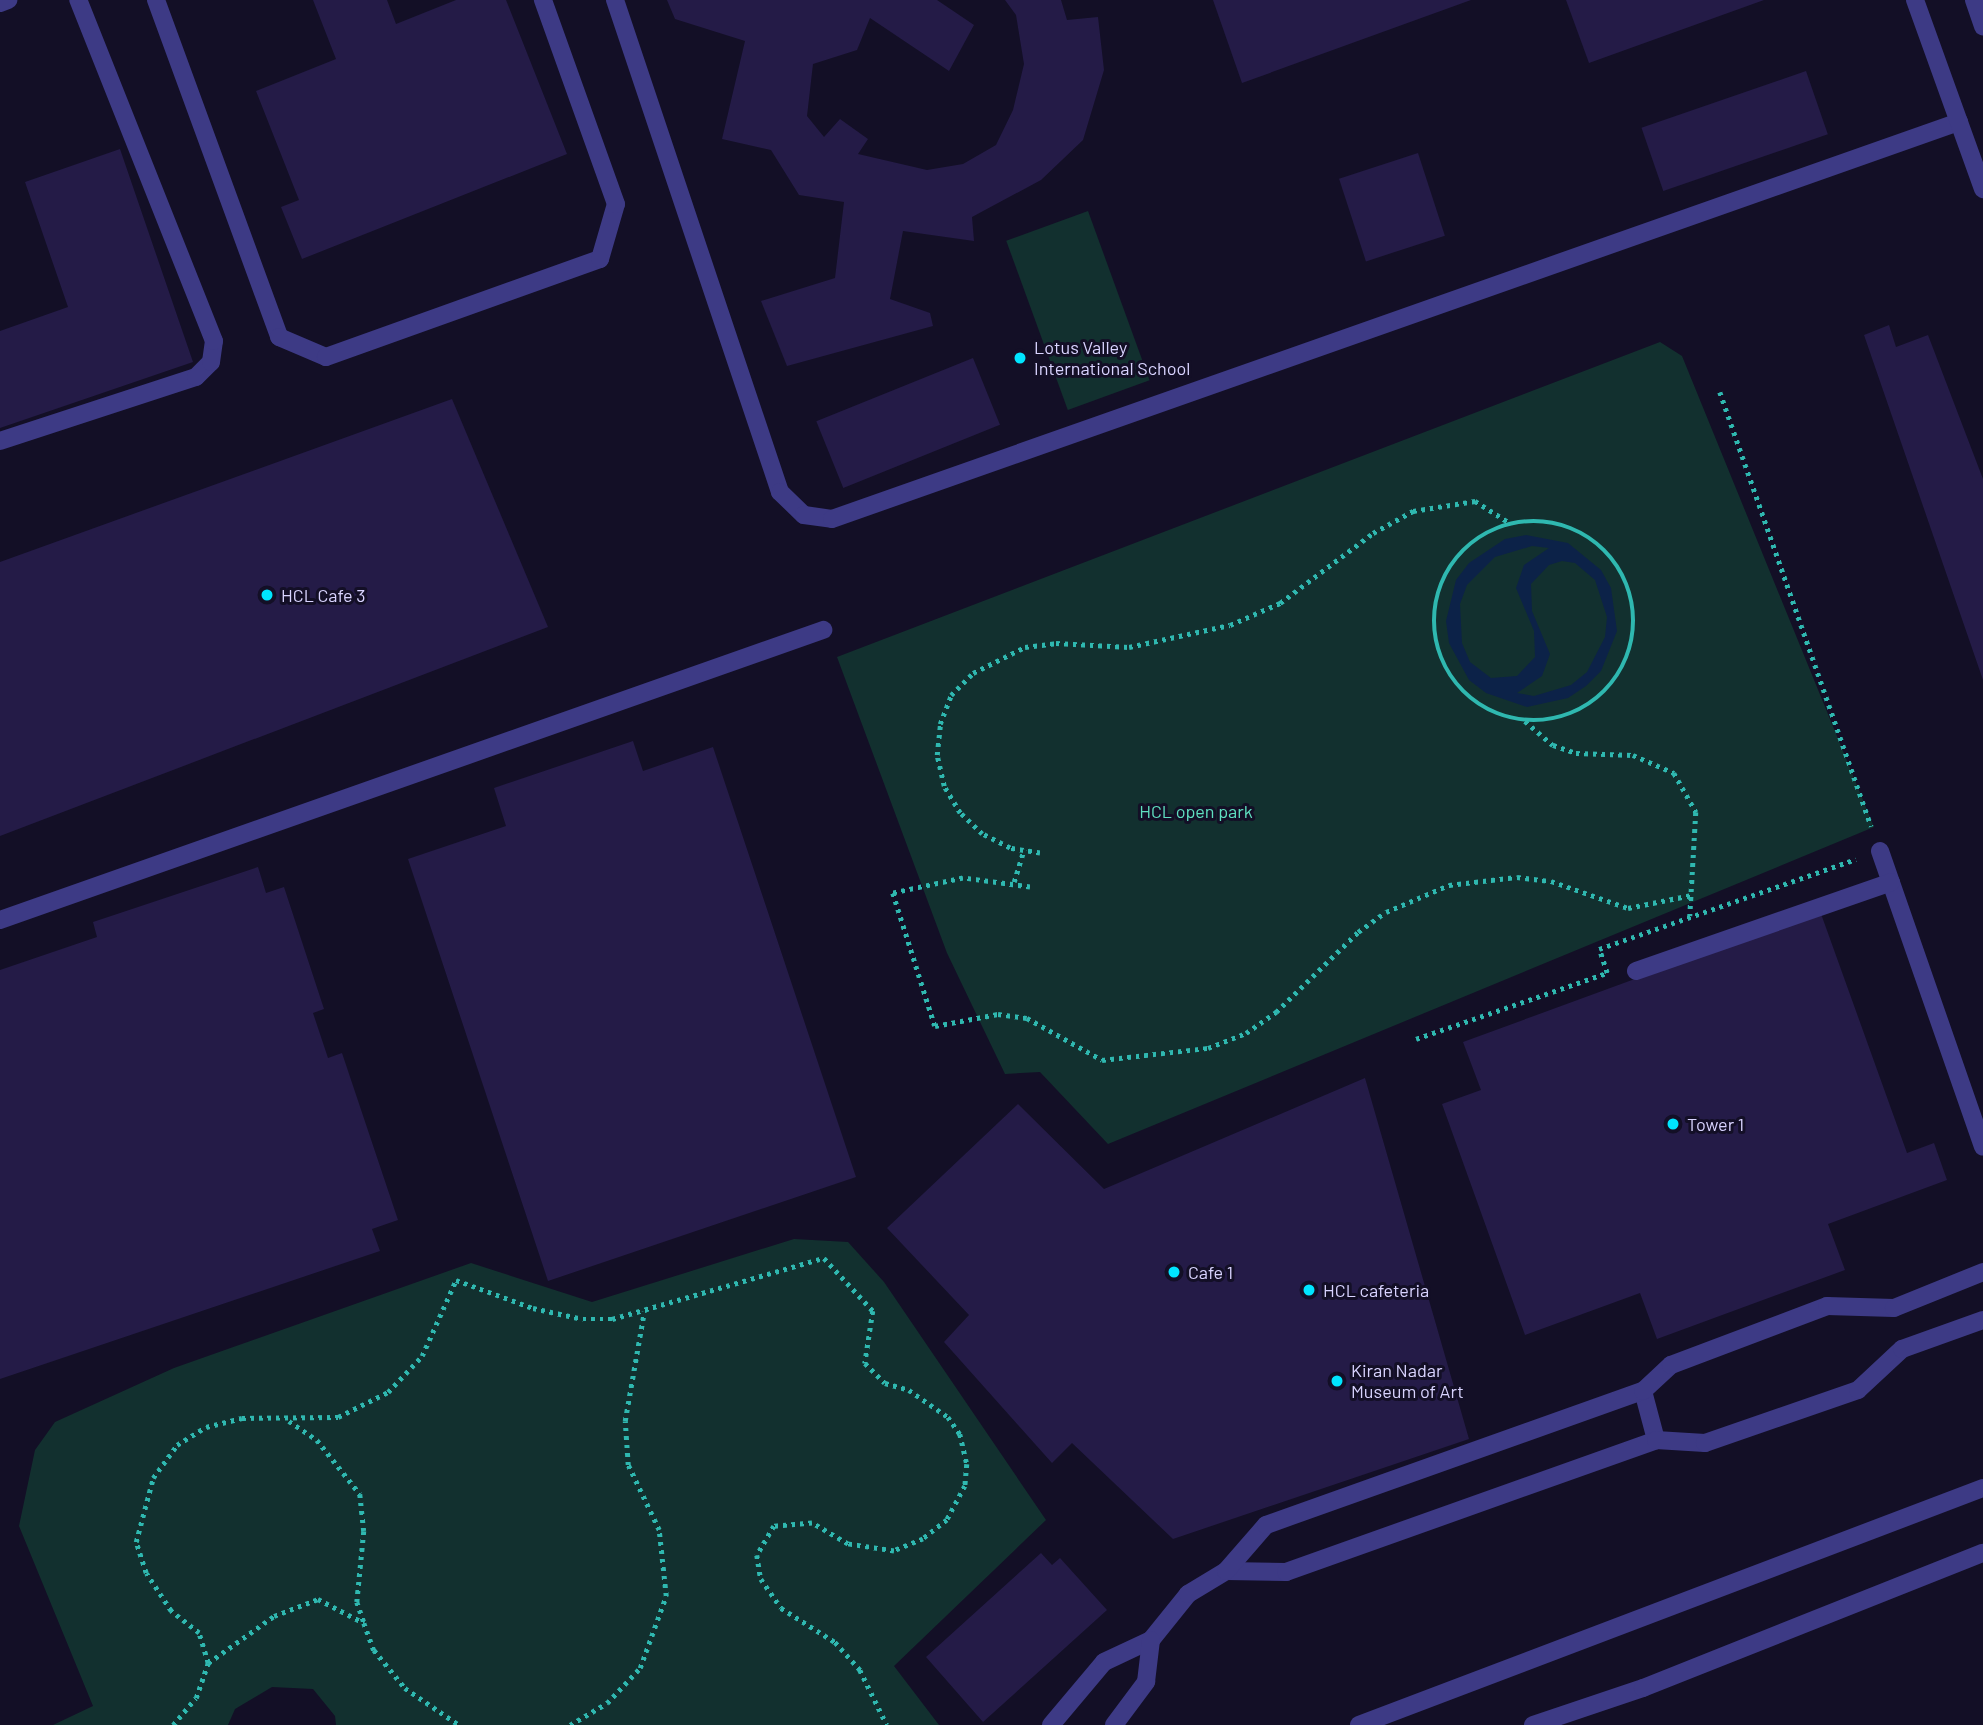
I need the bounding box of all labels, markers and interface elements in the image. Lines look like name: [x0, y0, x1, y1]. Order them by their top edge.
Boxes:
place label: Lotus Valley International School: [1034, 337, 1190, 380]
marker: Lotus Valley International School: [1012, 350, 1028, 366]
place label: HCL Cafe 3: [281, 584, 365, 606]
marker: HCL Cafe 3: [259, 587, 275, 603]
park label: HCL open park: [1139, 800, 1253, 822]
place label: Tower 1: [1687, 1113, 1744, 1135]
marker: Tower 1: [1665, 1116, 1681, 1132]
place label: Cafe 1: [1188, 1261, 1233, 1283]
marker: Cafe 1: [1166, 1264, 1182, 1280]
place label: HCL cafeteria: [1323, 1279, 1429, 1301]
marker: HCL cafeteria: [1301, 1282, 1317, 1298]
place label: Kiran Nadar Museum of Art: [1351, 1360, 1464, 1402]
marker: Kiran Nadar Museum of Art: [1329, 1373, 1345, 1389]

